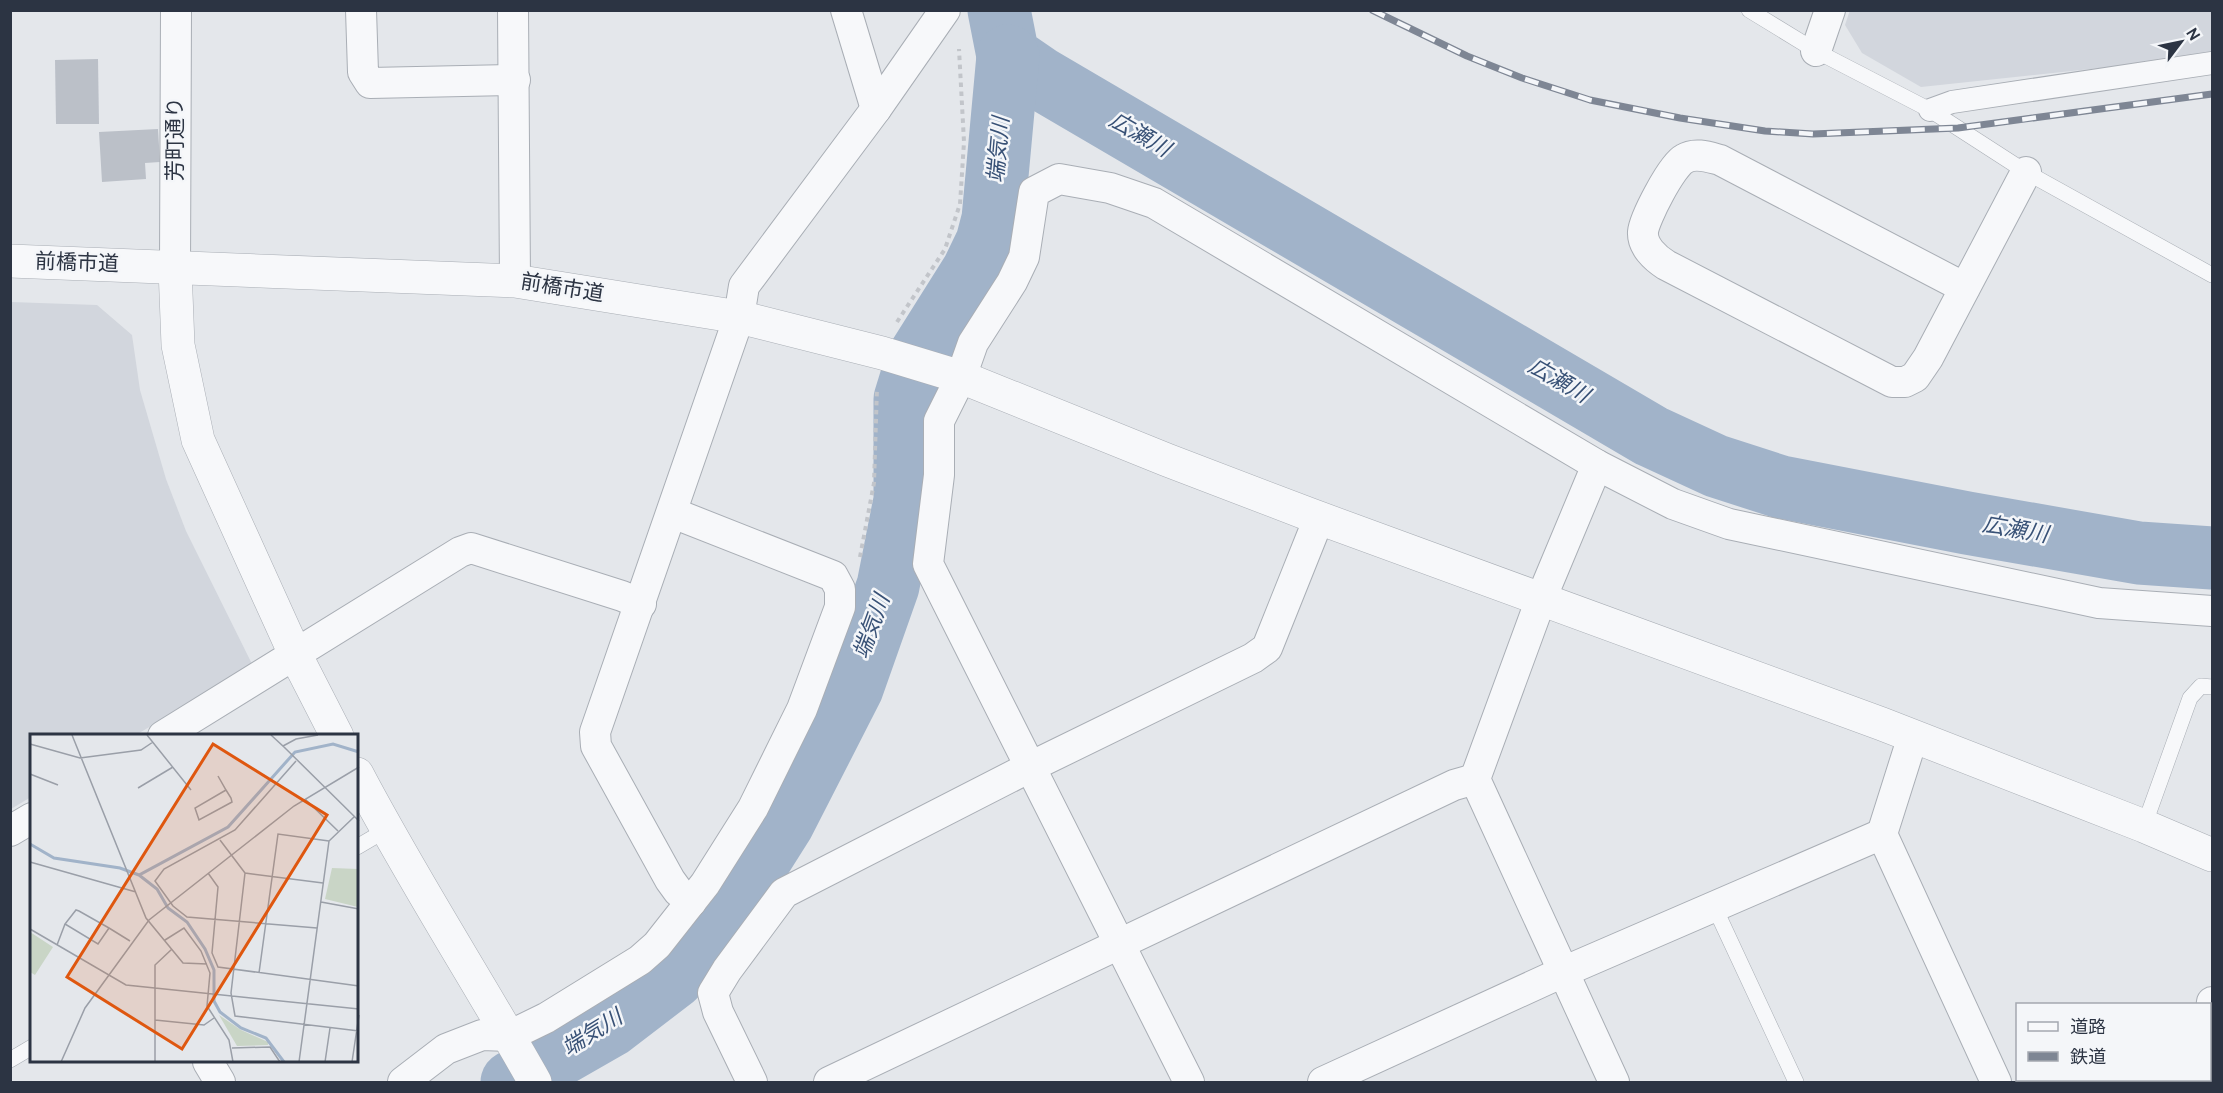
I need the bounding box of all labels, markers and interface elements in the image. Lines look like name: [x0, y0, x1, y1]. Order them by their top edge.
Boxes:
north arrow: [2151, 12, 2211, 72]
text: N: [2180, 25, 2204, 45]
street label: 芳町通り: [163, 97, 190, 181]
water label: 広瀬川: [1104, 108, 1176, 165]
water label: 端気川: [984, 114, 1016, 184]
street label: 前橋市道: [35, 249, 119, 279]
street label: 前橋市道: [518, 269, 606, 309]
water label: 広瀬川: [1523, 354, 1595, 411]
water label: 広瀬川: [1980, 512, 2052, 550]
water label: 端気川: [849, 590, 898, 663]
inset map: [30, 734, 358, 1063]
legend: [2016, 1003, 2211, 1081]
water label: 端気川: [558, 1004, 630, 1063]
text: 道路: [2070, 1017, 2106, 1040]
text: 鉄道: [2070, 1047, 2106, 1070]

